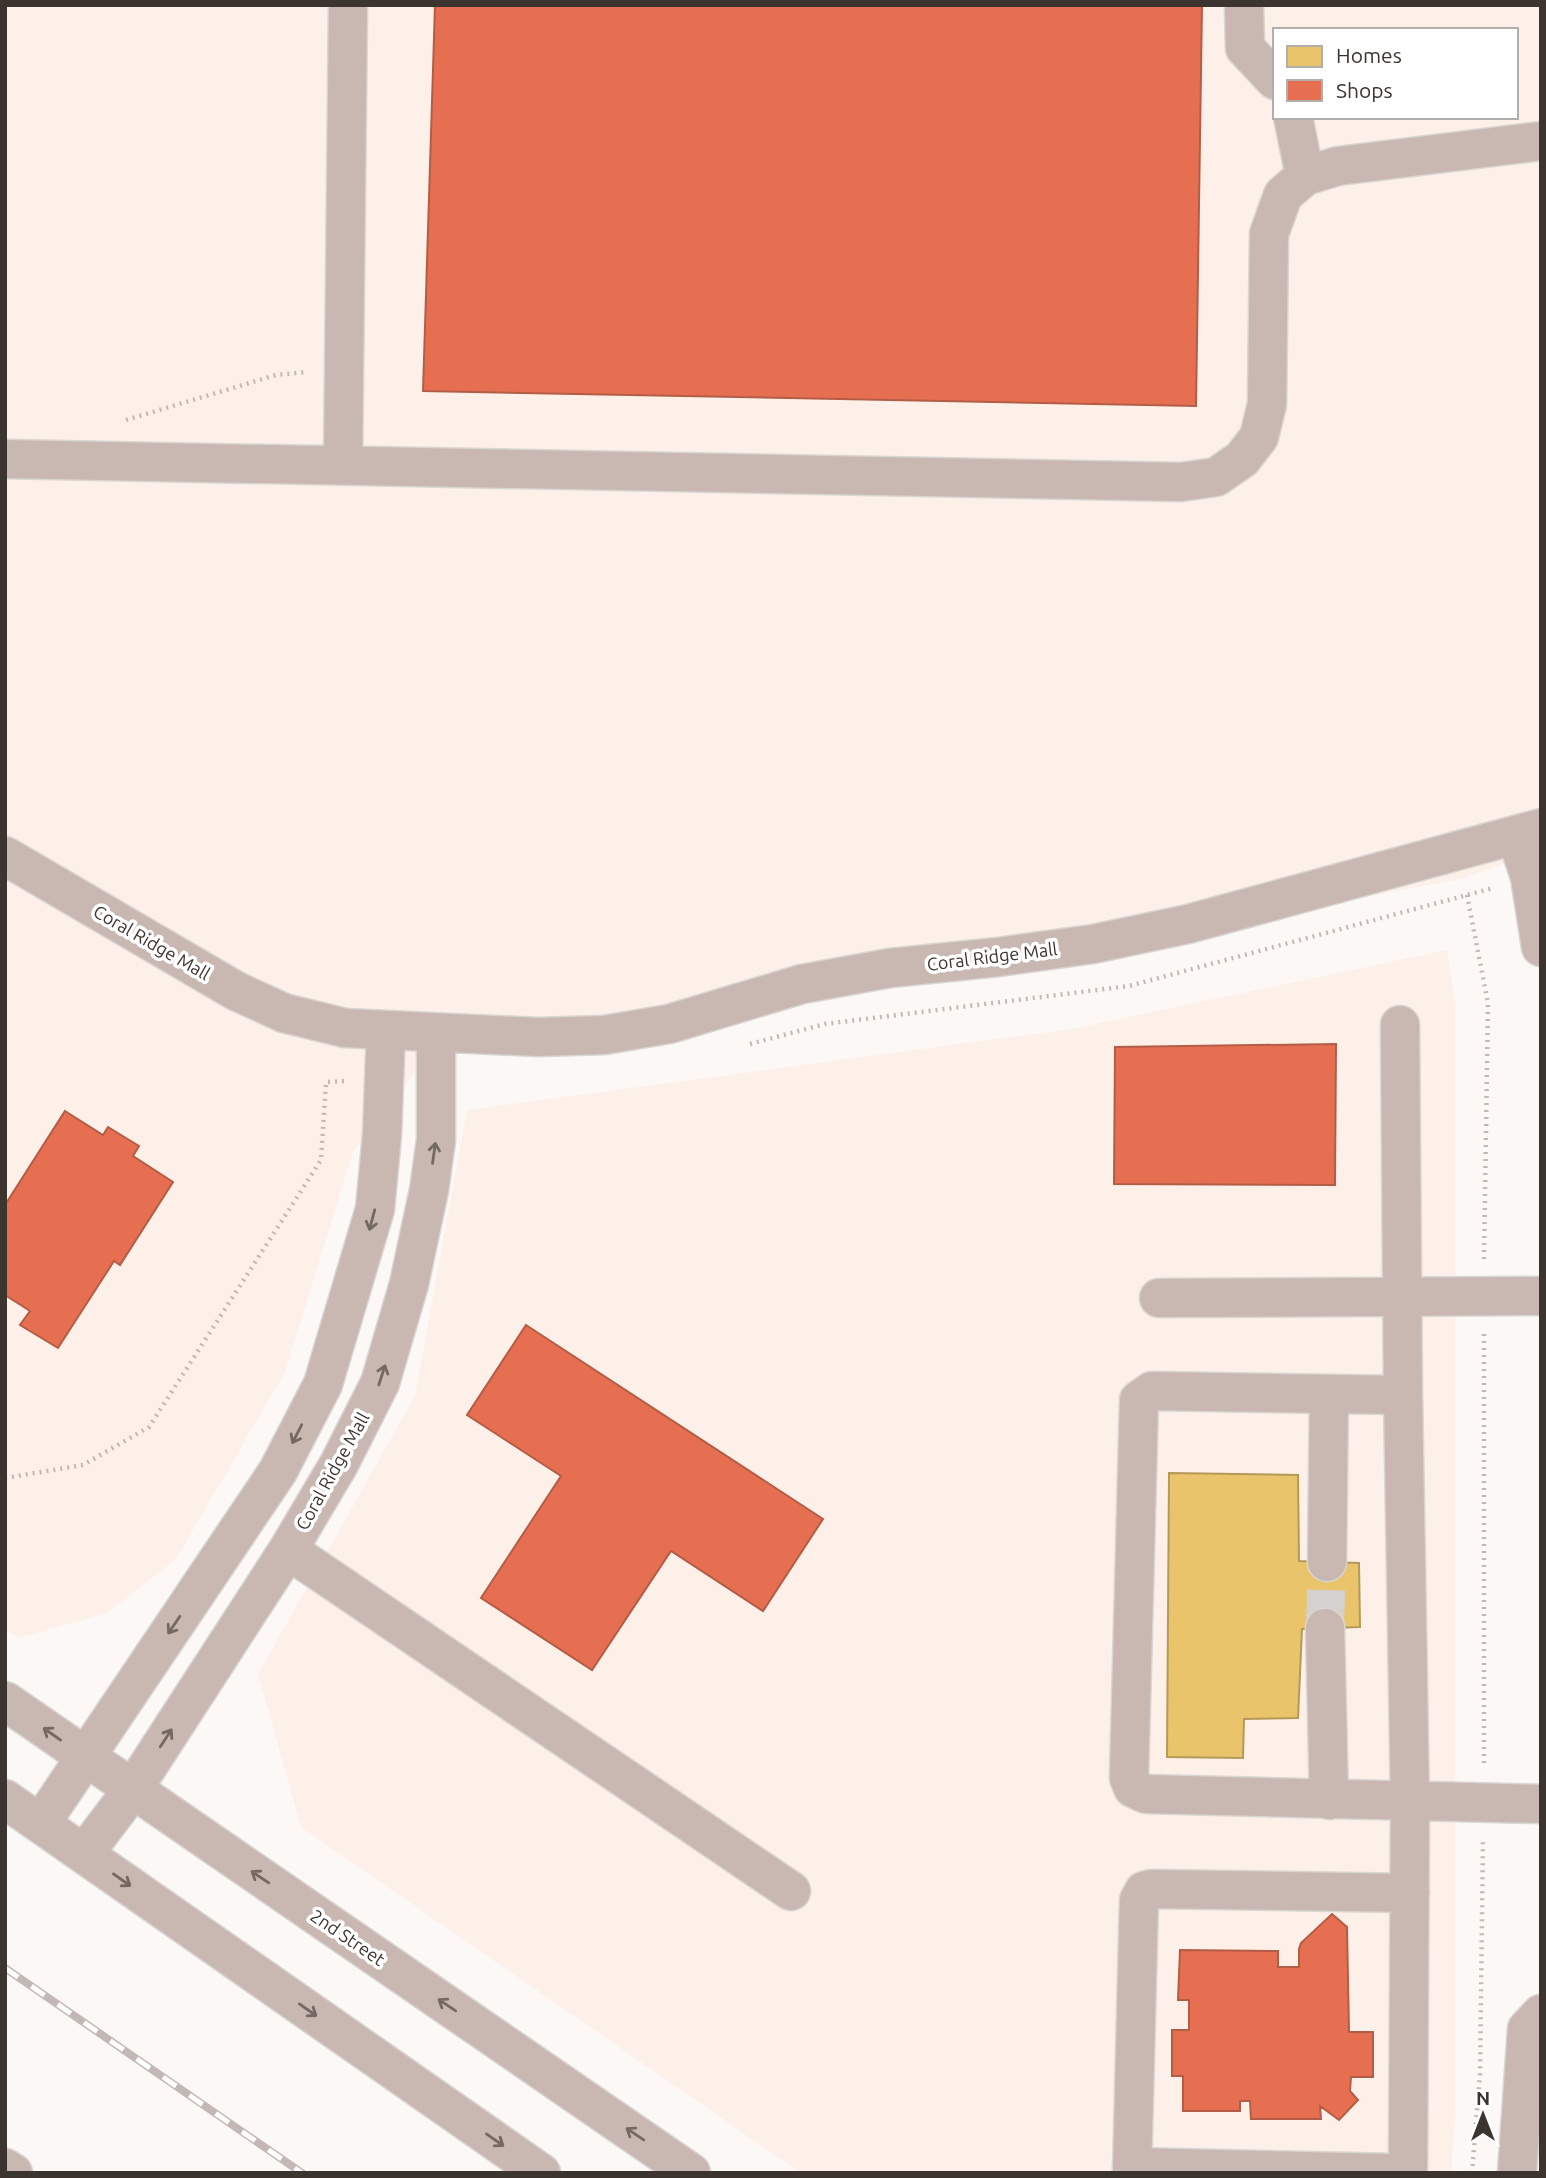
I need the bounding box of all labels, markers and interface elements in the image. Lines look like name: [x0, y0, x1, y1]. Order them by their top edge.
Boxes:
legend: [1273, 28, 1518, 119]
text: Homes: [1336, 43, 1402, 67]
text: Shops: [1336, 78, 1393, 102]
street label: Coral Ridge Mall: [90, 901, 214, 984]
street label: Coral Ridge Mall: [926, 938, 1059, 974]
one-way arrow: [427, 1143, 440, 1165]
one-way arrow: [364, 1209, 377, 1231]
one-way arrow: [376, 1364, 389, 1386]
street label: Coral Ridge Mall: [291, 1408, 373, 1533]
one-way arrow: [289, 1423, 303, 1444]
one-way arrow: [167, 1615, 181, 1634]
one-way arrow: [43, 1727, 62, 1741]
one-way arrow: [158, 1729, 173, 1748]
one-way arrow: [251, 1870, 270, 1884]
one-way arrow: [112, 1873, 131, 1887]
street label: 2nd Street: [307, 1905, 389, 1969]
one-way arrow: [438, 1998, 458, 2012]
one-way arrow: [298, 2003, 317, 2017]
north arrow: [1448, 2080, 1518, 2150]
text: N: [1476, 2087, 1490, 2109]
one-way arrow: [626, 2127, 645, 2141]
one-way arrow: [485, 2133, 504, 2147]

